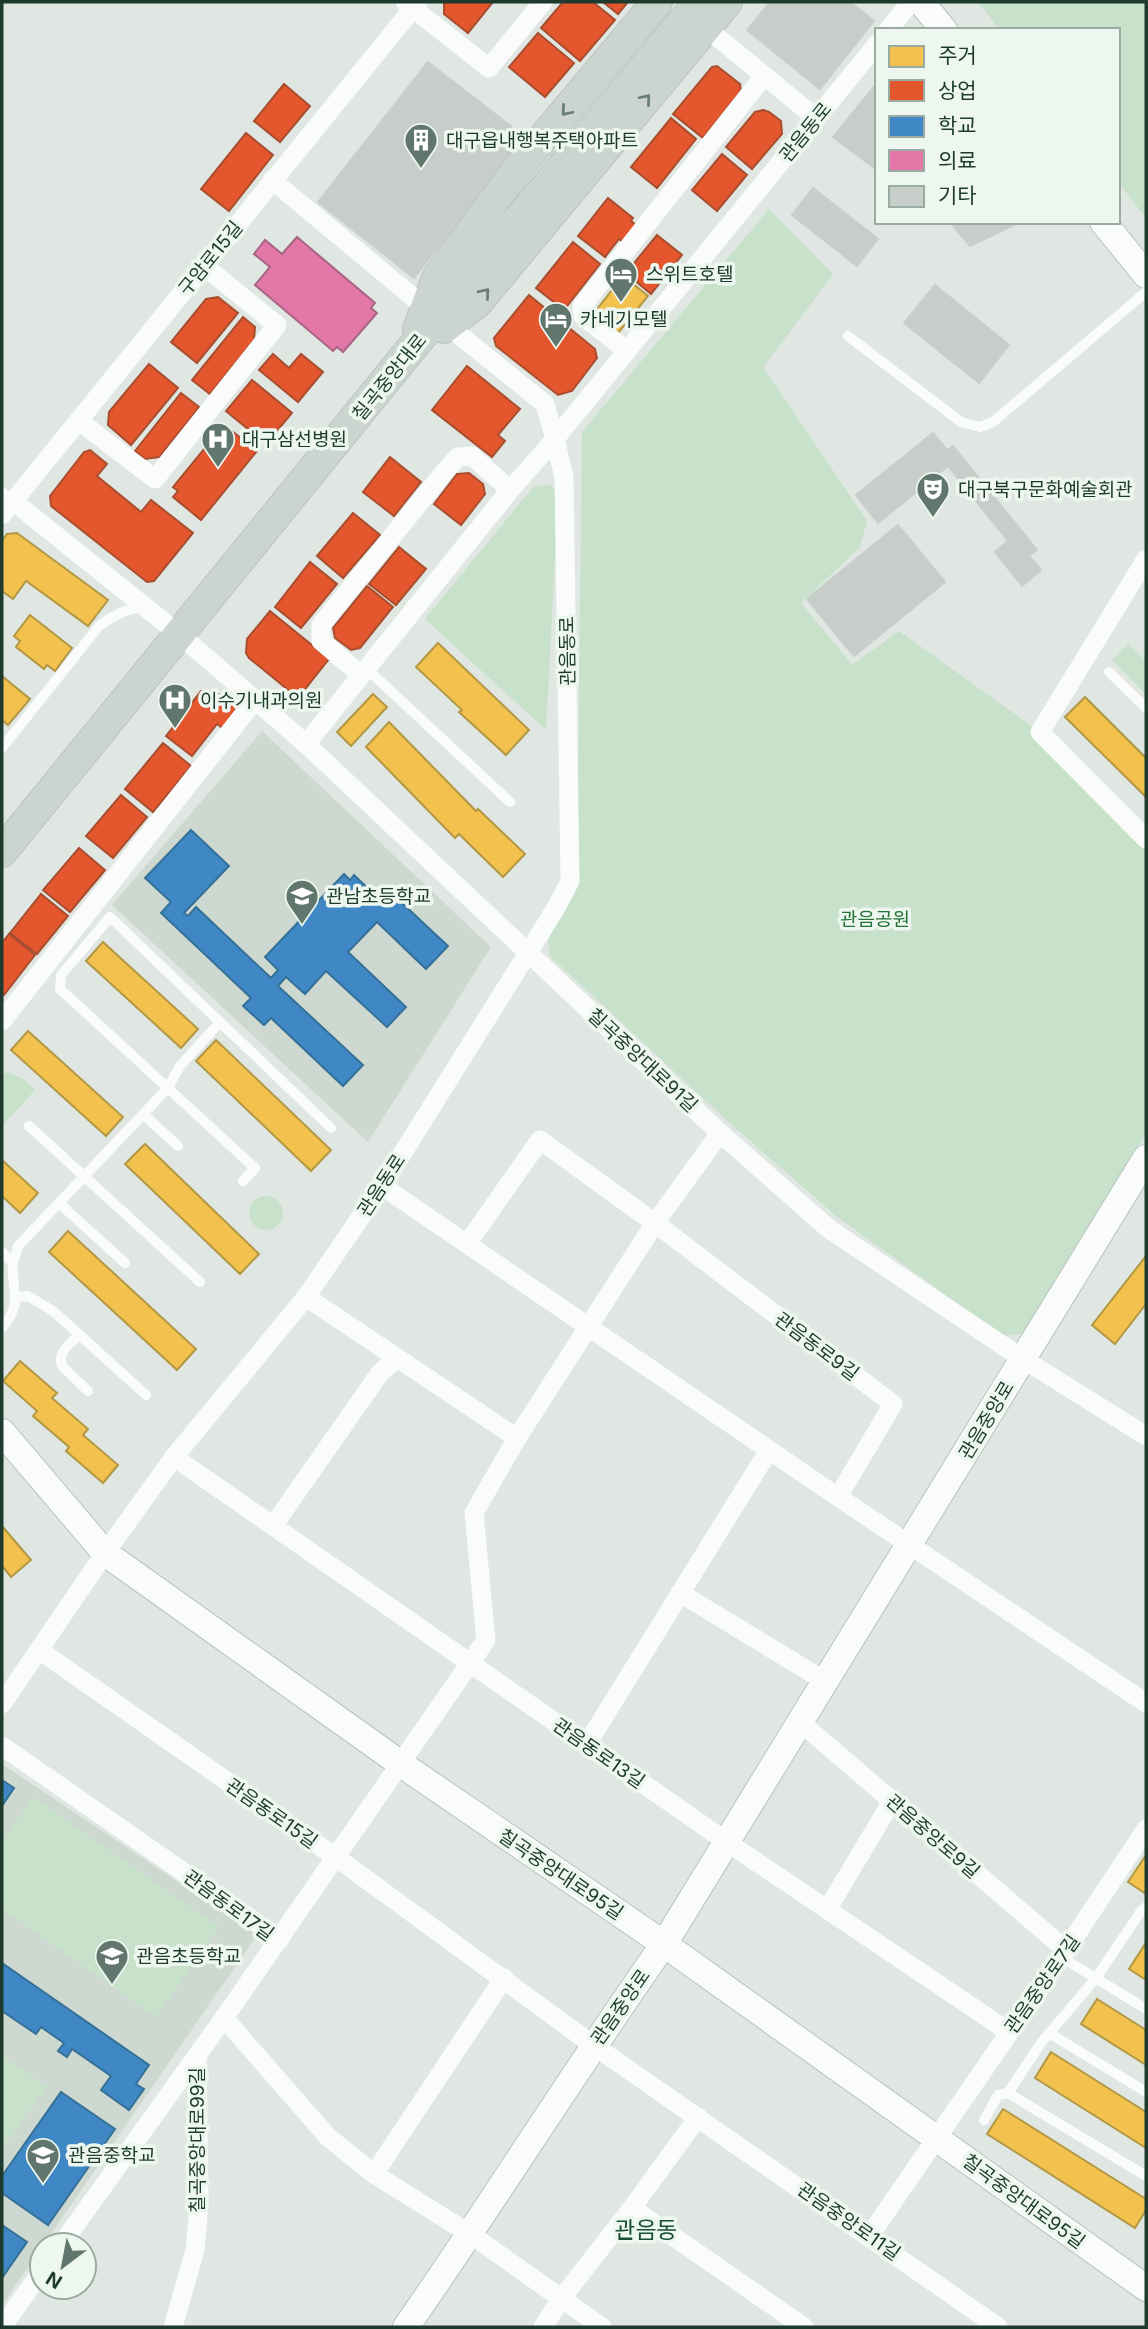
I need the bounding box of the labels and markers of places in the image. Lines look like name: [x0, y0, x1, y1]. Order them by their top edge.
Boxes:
building icon: 대구읍내행복주택아파트: [402, 121, 440, 170]
place label: 대구읍내행복주택아파트: [446, 129, 638, 152]
hotel icon: 스위트호텔: [602, 255, 640, 304]
place label: 스위트호텔: [646, 263, 733, 286]
hotel icon: 카네기모텔: [537, 300, 575, 349]
place label: 카네기모텔: [580, 308, 667, 331]
hospital icon: 대구삼선병원: [199, 420, 237, 469]
place label: 대구삼선병원: [242, 428, 347, 451]
theatre icon: 대구북구문화예술회관: [914, 470, 952, 519]
place label: 대구북구문화예술회관: [958, 478, 1133, 501]
hospital icon: 이수기내과의원: [156, 681, 194, 730]
place label: 이수기내과의원: [200, 689, 322, 712]
school or university icon: 관남초등학교: [283, 877, 321, 926]
place label: 관남초등학교: [326, 885, 431, 908]
school or university icon: 관음초등학교: [93, 1937, 131, 1986]
place label: 관음초등학교: [136, 1945, 241, 1968]
school or university icon: 관음중학교: [24, 2136, 62, 2185]
place label: 관음중학교: [68, 2144, 155, 2167]

